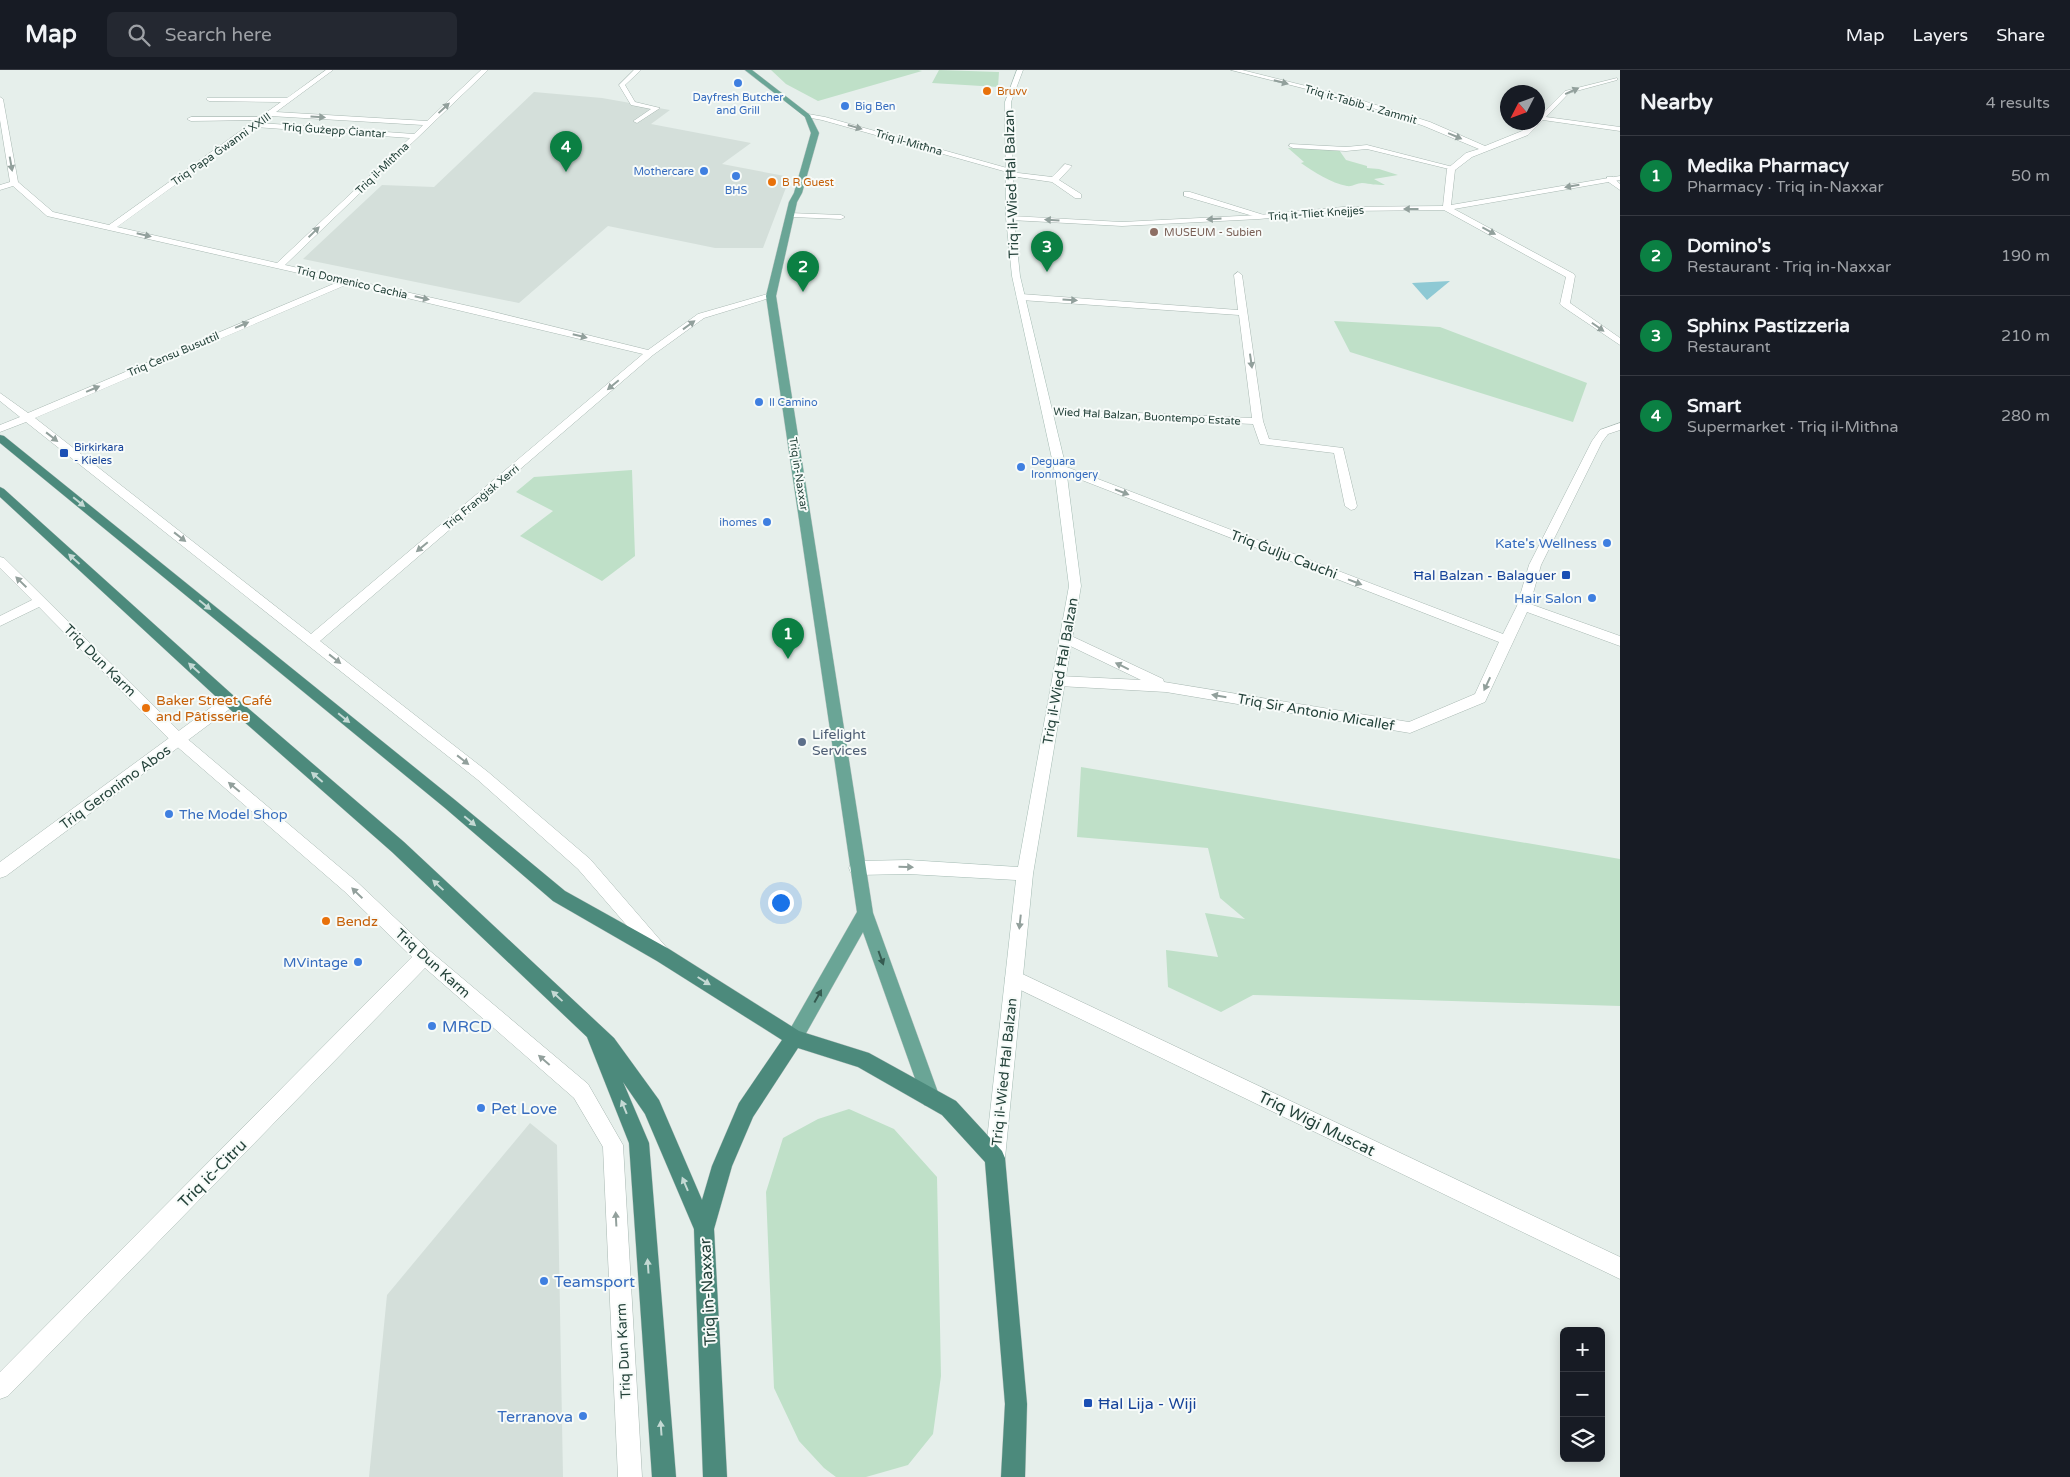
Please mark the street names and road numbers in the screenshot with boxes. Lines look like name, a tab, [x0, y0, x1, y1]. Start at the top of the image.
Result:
street label: Triq it-Tabib J. Zammit	[1303, 82, 1418, 127]
street label: Triq il-Wied Ħal Balzan	[1000, 109, 1023, 259]
street label: Triq Papa Ġwanni XXIII	[169, 110, 274, 189]
street label: Triq Ġużepp Ċiantar	[282, 120, 387, 141]
street label: Triq il-Mitħna	[874, 127, 944, 158]
street label: Triq il-Mitħna	[353, 140, 412, 197]
street label: Triq it-Tliet Knejjes	[1268, 204, 1365, 223]
street label: Triq Domenico Cachia	[295, 263, 409, 302]
street label: Triq Ċensu Busuttil	[125, 329, 221, 380]
street label: Wied Ħal Balzan, Buontempo Estate	[1053, 405, 1241, 428]
street label: Triq in-Naxxar	[786, 436, 811, 513]
street label: Triq Franġisk Xerri	[441, 462, 522, 533]
street label: Triq Ġulju Cauchi	[1228, 526, 1340, 583]
street label: Triq il-Wied Ħal Balzan	[1039, 596, 1082, 746]
street label: Triq Dun Karm	[60, 621, 139, 700]
street label: Triq Sir Antonio Micallef	[1236, 690, 1396, 735]
street label: Triq Geronimo Abos	[57, 741, 174, 833]
street label: Triq Dun Karm	[391, 925, 474, 1002]
street label: Triq il-Wied Ħal Balzan	[988, 997, 1021, 1147]
street label: Triq Wiġi Muscat	[1255, 1087, 1378, 1161]
street label: Triq iċ-Ċitru	[174, 1135, 251, 1212]
street label: Triq in-Naxxar	[695, 1237, 721, 1346]
street label: Triq Dun Karm	[613, 1303, 634, 1399]

